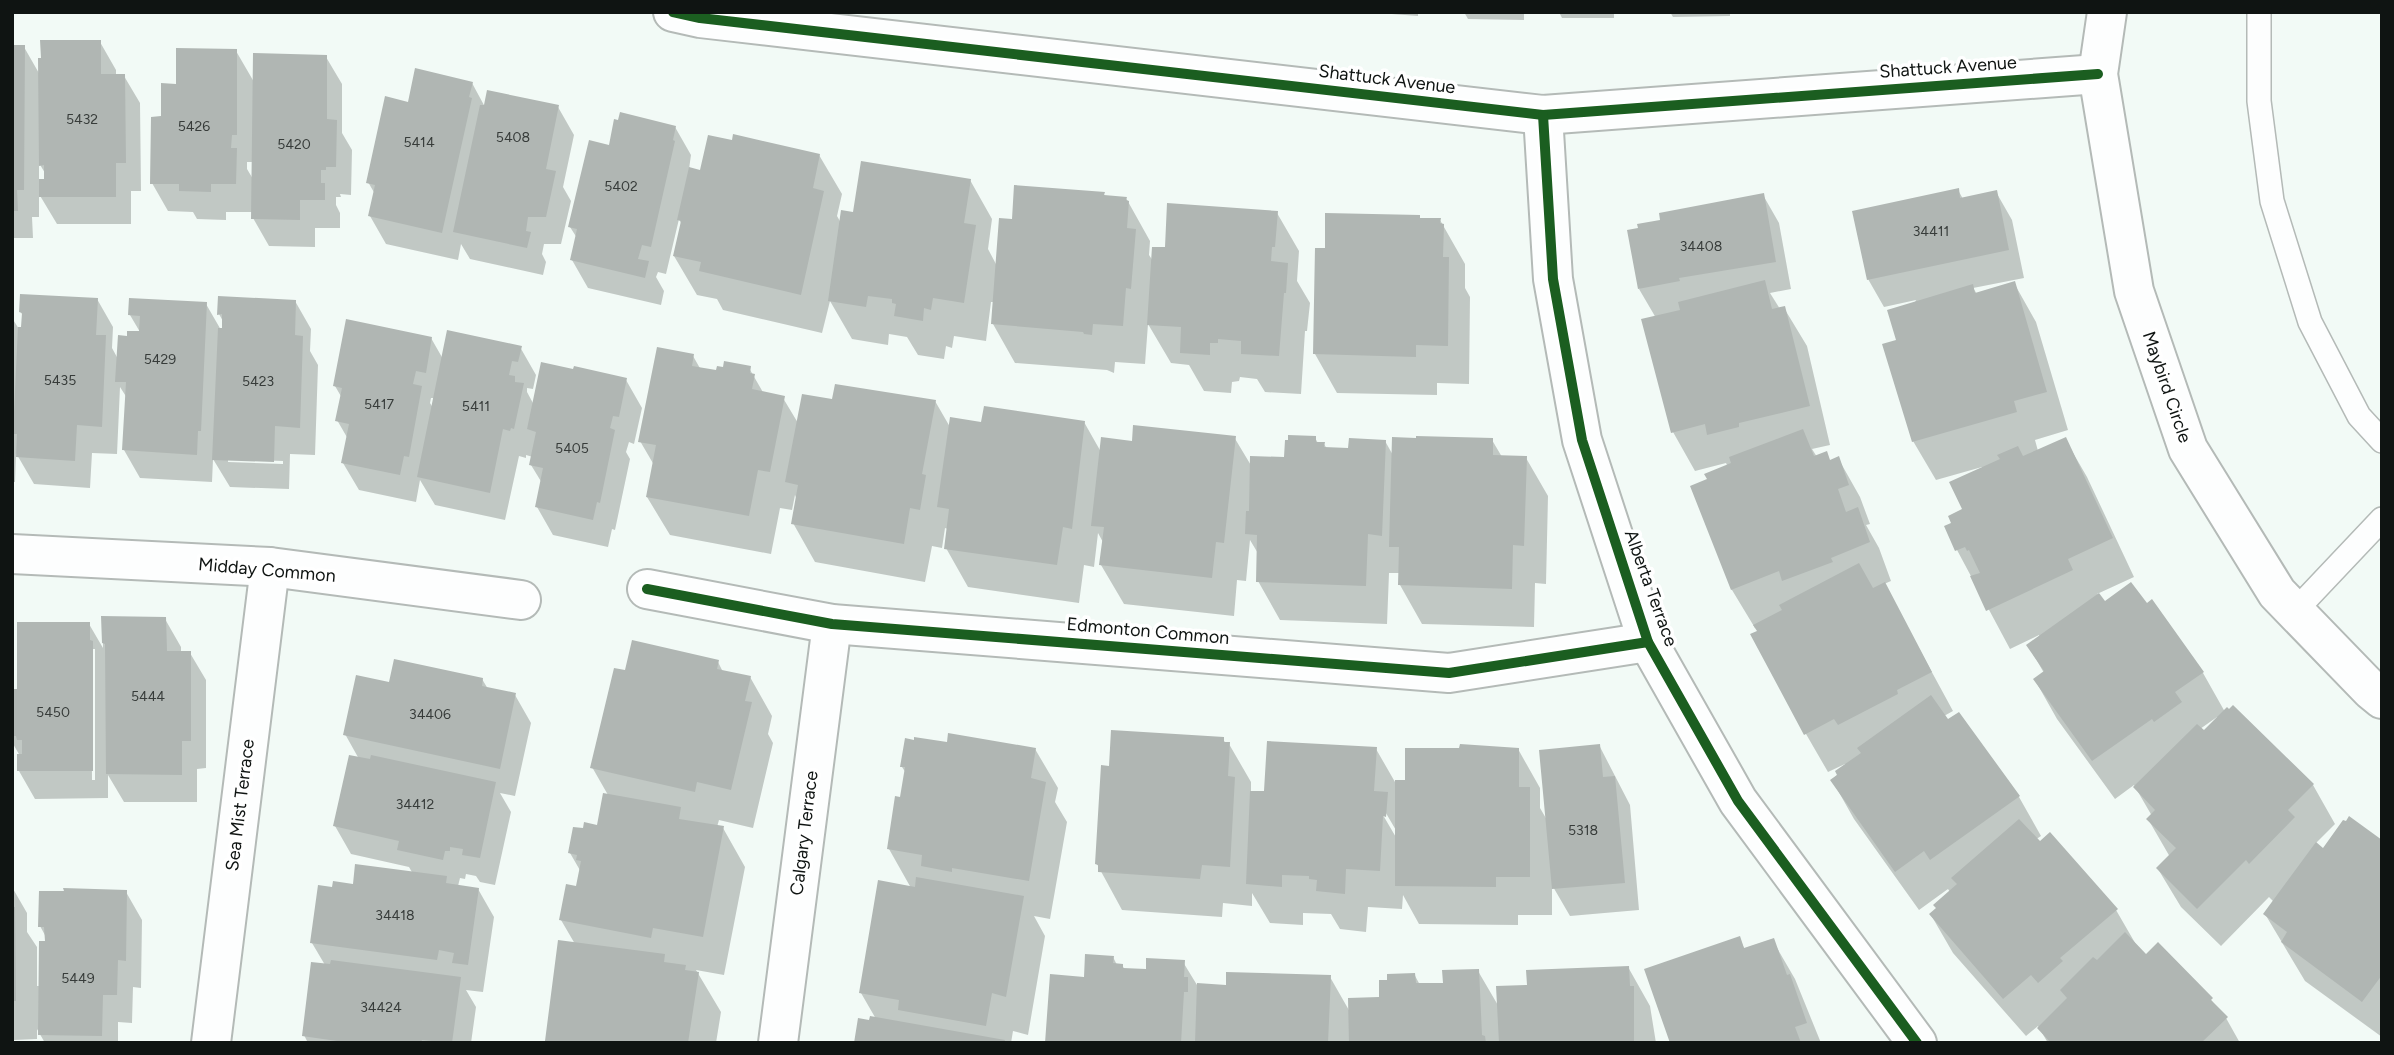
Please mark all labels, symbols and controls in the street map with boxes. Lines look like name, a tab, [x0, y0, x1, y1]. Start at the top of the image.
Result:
street label: Shattuck Avenue	[1879, 51, 2018, 83]
street label: Shattuck Avenue	[1317, 60, 1457, 98]
house number: 5432	[66, 111, 98, 128]
house number: 5426	[178, 118, 210, 135]
house number: 5408	[496, 129, 530, 146]
house number: 5414	[403, 134, 435, 151]
house number: 5420	[277, 136, 311, 153]
house number: 5402	[604, 178, 638, 195]
house number: 34411	[1913, 223, 1949, 240]
house number: 34408	[1680, 238, 1722, 255]
street label: Maybird Circle	[2138, 328, 2196, 446]
house number: 5429	[144, 351, 176, 368]
house number: 5435	[44, 372, 76, 389]
house number: 5423	[242, 373, 274, 390]
house number: 5417	[364, 396, 395, 413]
house number: 5411	[462, 398, 490, 415]
house number: 5405	[555, 440, 589, 457]
street label: Alberta Terrace	[1620, 527, 1682, 650]
street label: Midday Common	[197, 553, 337, 587]
street label: Edmonton Common	[1066, 613, 1230, 649]
house number: 5444	[131, 688, 165, 705]
house number: 5450	[36, 704, 70, 721]
house number: 34406	[409, 706, 451, 723]
street label: Sea Mist Terrace	[221, 737, 259, 872]
street label: Calgary Terrace	[785, 769, 823, 897]
house number: 34412	[396, 796, 434, 813]
house number: 5318	[1568, 822, 1598, 839]
house number: 34418	[375, 907, 415, 924]
house number: 5449	[61, 970, 95, 987]
house number: 34424	[360, 999, 402, 1016]

